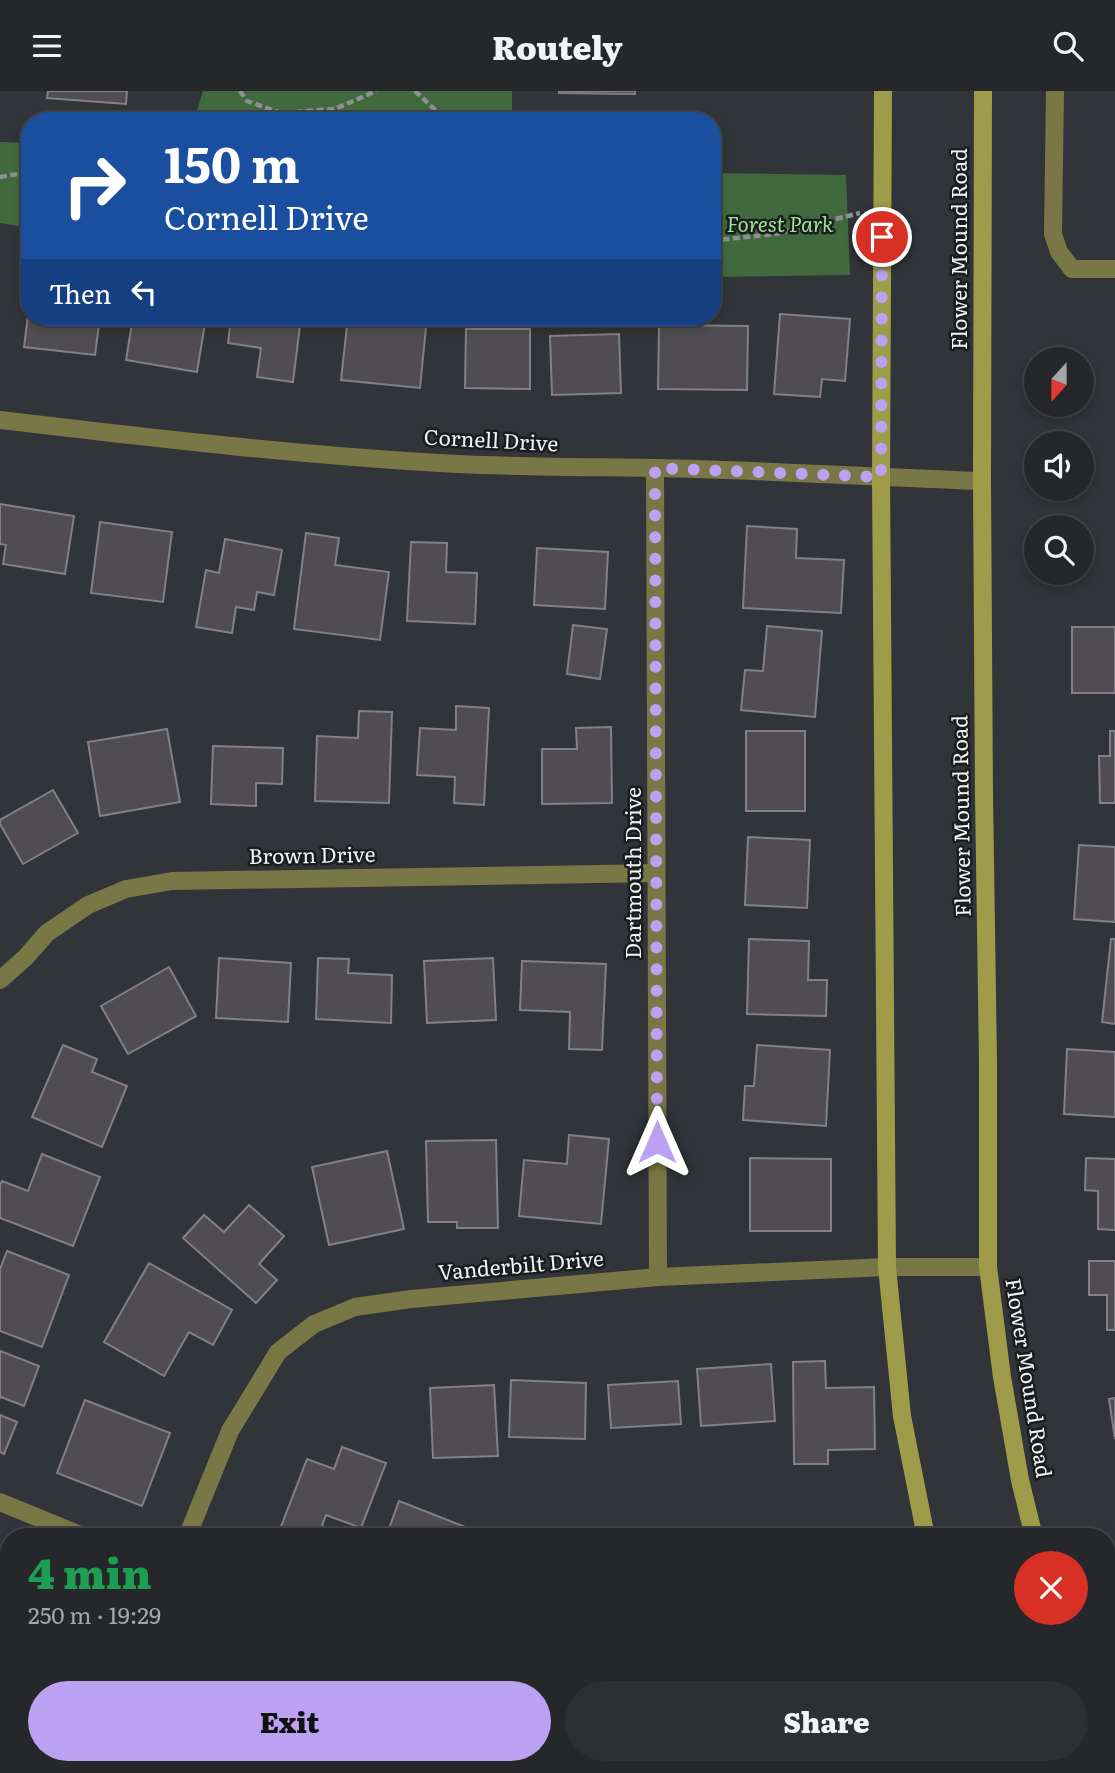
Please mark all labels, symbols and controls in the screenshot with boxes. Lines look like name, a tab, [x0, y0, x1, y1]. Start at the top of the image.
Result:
text: Routely	[492, 22, 623, 70]
icon: menu	[28, 27, 66, 65]
icon: search	[1049, 27, 1087, 65]
text: 150 m	[164, 125, 300, 198]
icon: right	[49, 140, 140, 231]
street label: Flower Mound Road	[942, 148, 973, 350]
text: Cornell Drive	[164, 192, 369, 240]
park label: Forest Park	[726, 207, 834, 238]
pin	[852, 207, 912, 267]
icon: arrive	[863, 218, 901, 256]
text: Then	[49, 273, 111, 312]
icon: left	[125, 273, 163, 311]
north arrow	[1024, 347, 1094, 417]
map controls	[1024, 347, 1094, 585]
street label: Cornell Drive	[423, 420, 559, 458]
button: sound	[1024, 431, 1094, 501]
button: search	[1024, 515, 1094, 585]
street label: Flower Mound Road	[942, 715, 977, 917]
street label: Dartmouth Drive	[616, 787, 647, 959]
street label: Brown Drive	[248, 837, 376, 870]
position arrow	[620, 1105, 694, 1179]
street label: Vanderbilt Drive	[437, 1241, 605, 1286]
street label: Flower Mound Road	[999, 1275, 1062, 1480]
text: 4 min	[28, 1540, 152, 1602]
button: close	[1014, 1551, 1088, 1625]
text: 250 m · 19:29	[28, 1597, 161, 1631]
button: Exit	[28, 1681, 551, 1761]
button: Share	[565, 1681, 1088, 1761]

